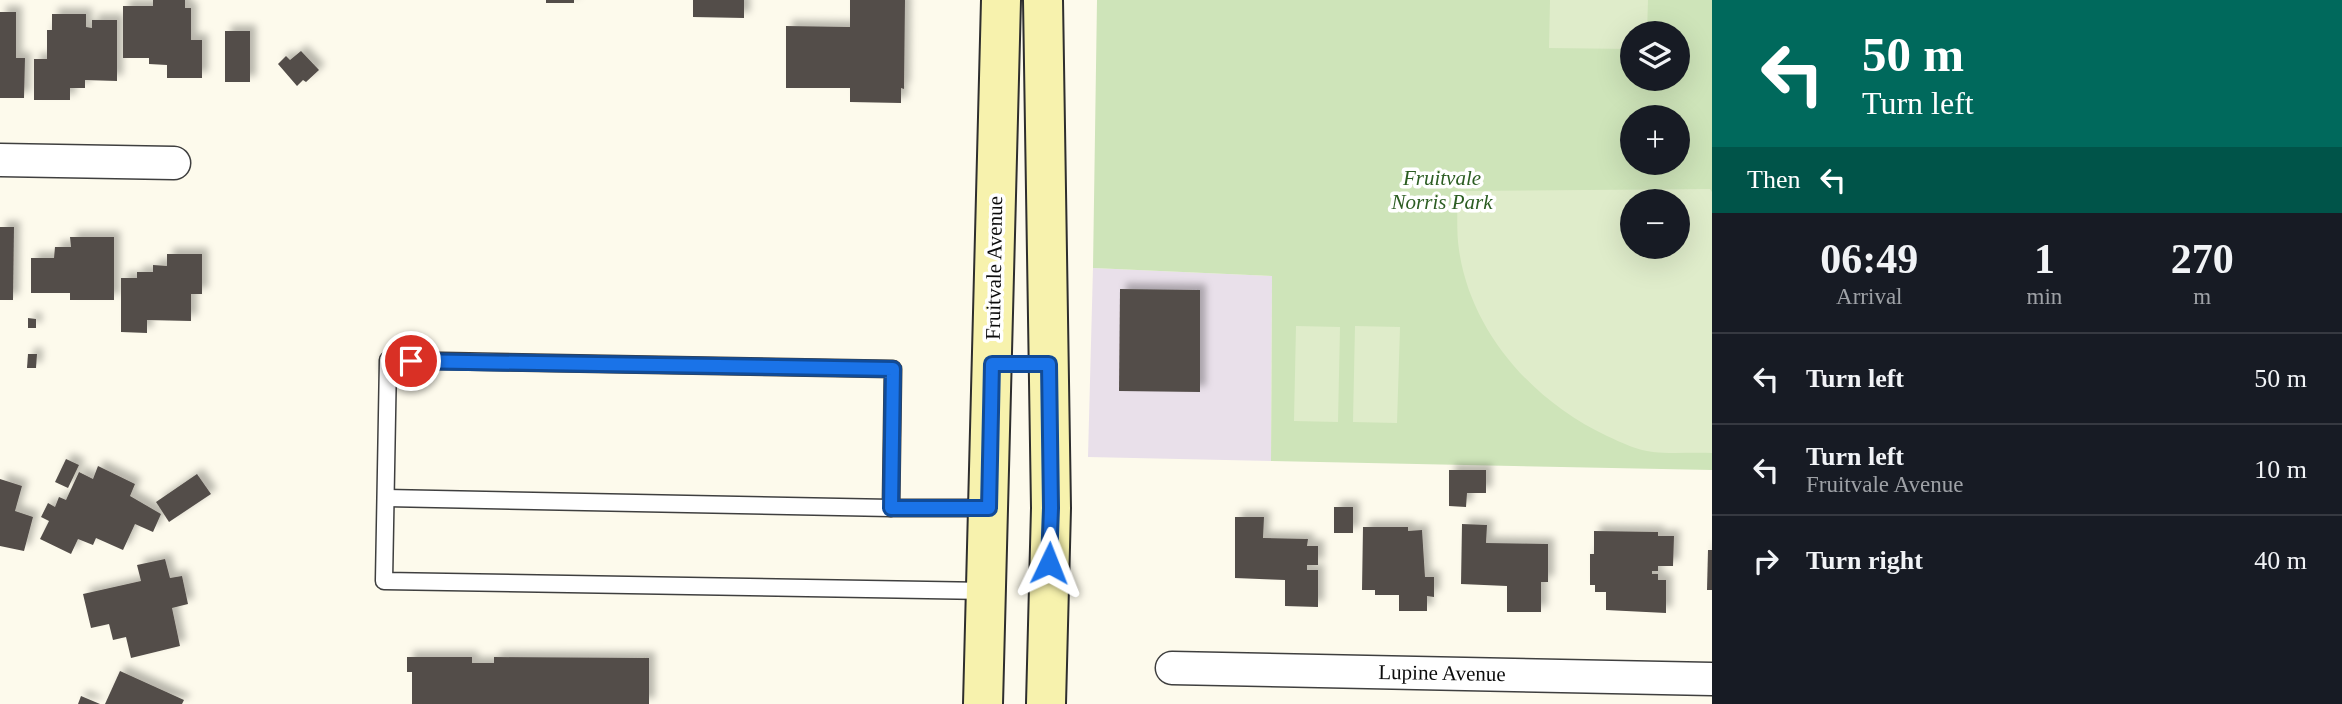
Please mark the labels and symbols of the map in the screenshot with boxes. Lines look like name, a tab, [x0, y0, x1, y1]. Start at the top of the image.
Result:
park label: Fruitvale Norris Park	[1391, 166, 1493, 214]
street label: Fruitvale Avenue	[981, 196, 1007, 340]
pin	[381, 331, 441, 391]
position arrow	[1012, 526, 1086, 600]
street label: Lupine Avenue	[1378, 660, 1506, 686]

